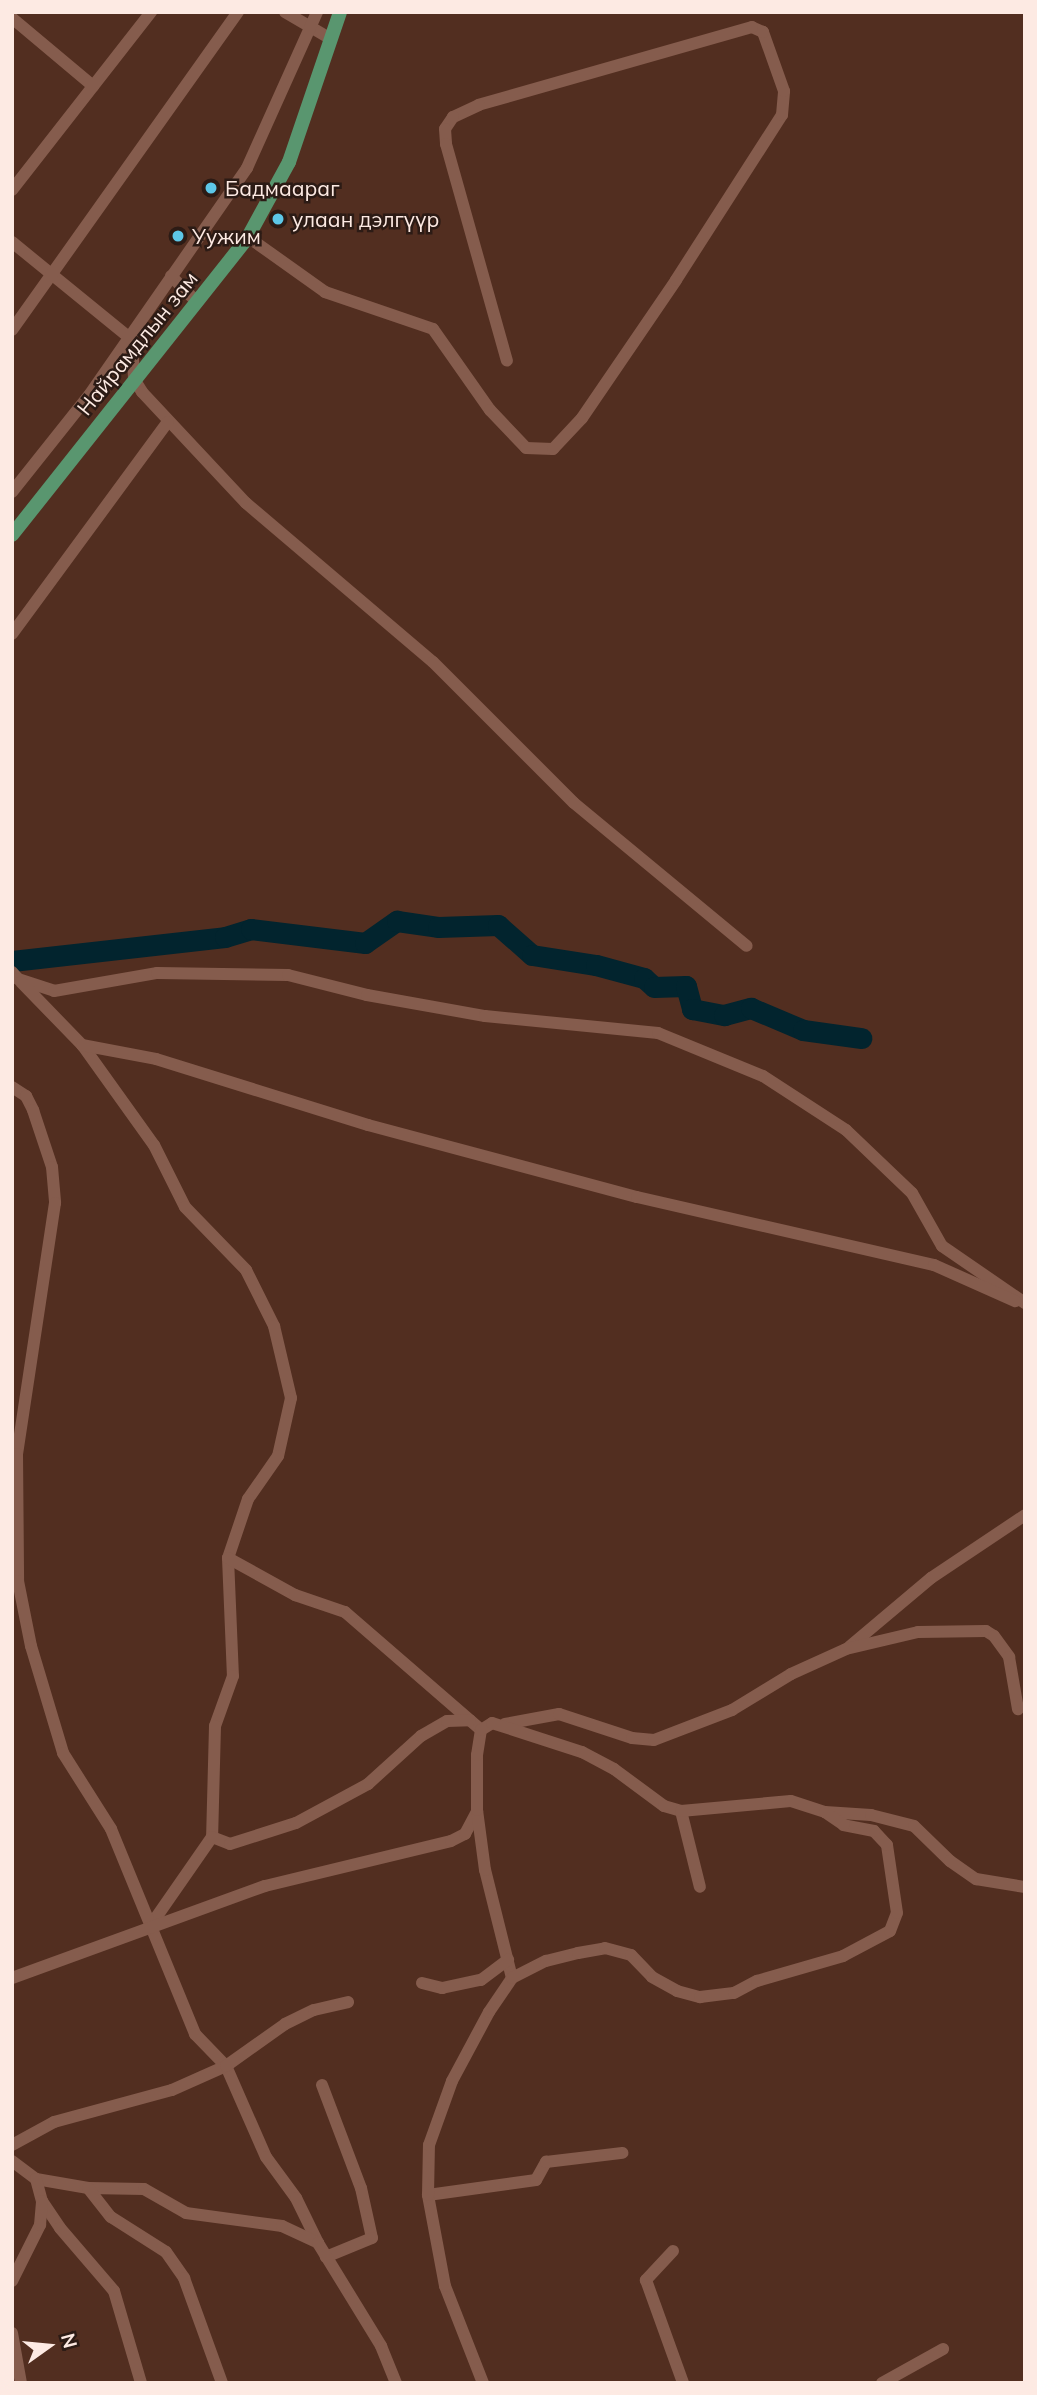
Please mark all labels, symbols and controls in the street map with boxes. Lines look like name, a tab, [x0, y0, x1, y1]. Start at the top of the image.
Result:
place label: Бадмаараг	[225, 175, 340, 201]
marker: Бадмаараг	[203, 180, 219, 196]
place label: улаан дэлгүүр	[292, 206, 439, 232]
marker: улаан дэлгүүр	[270, 211, 286, 227]
place label: Уужим	[192, 223, 261, 249]
marker: Уужим	[170, 228, 186, 244]
street label: Найрамдлын зам	[71, 266, 203, 420]
north arrow	[14, 2311, 84, 2381]
text: N	[56, 2331, 83, 2351]

